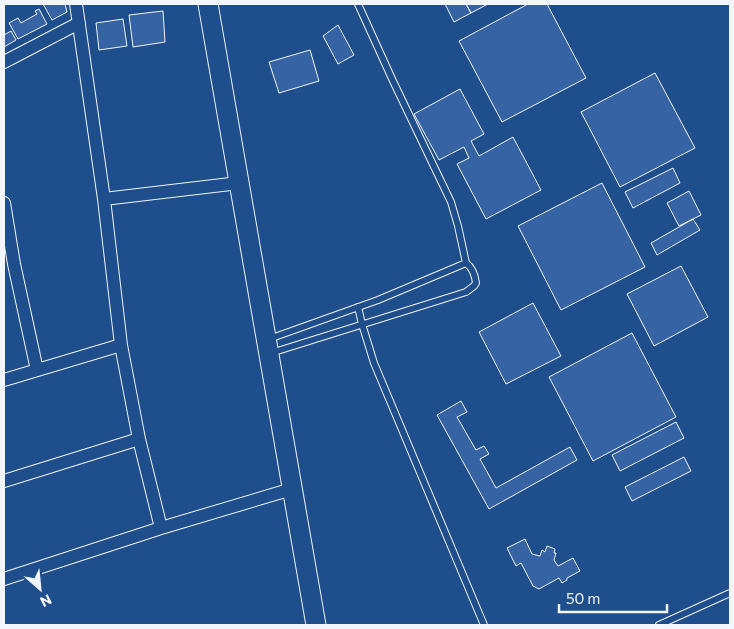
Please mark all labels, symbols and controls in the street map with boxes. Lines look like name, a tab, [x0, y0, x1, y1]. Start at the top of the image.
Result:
north arrow	[15, 564, 65, 614]
scale bar	[559, 582, 666, 614]
text: 50 m	[566, 589, 600, 607]
text: N	[38, 591, 55, 611]

